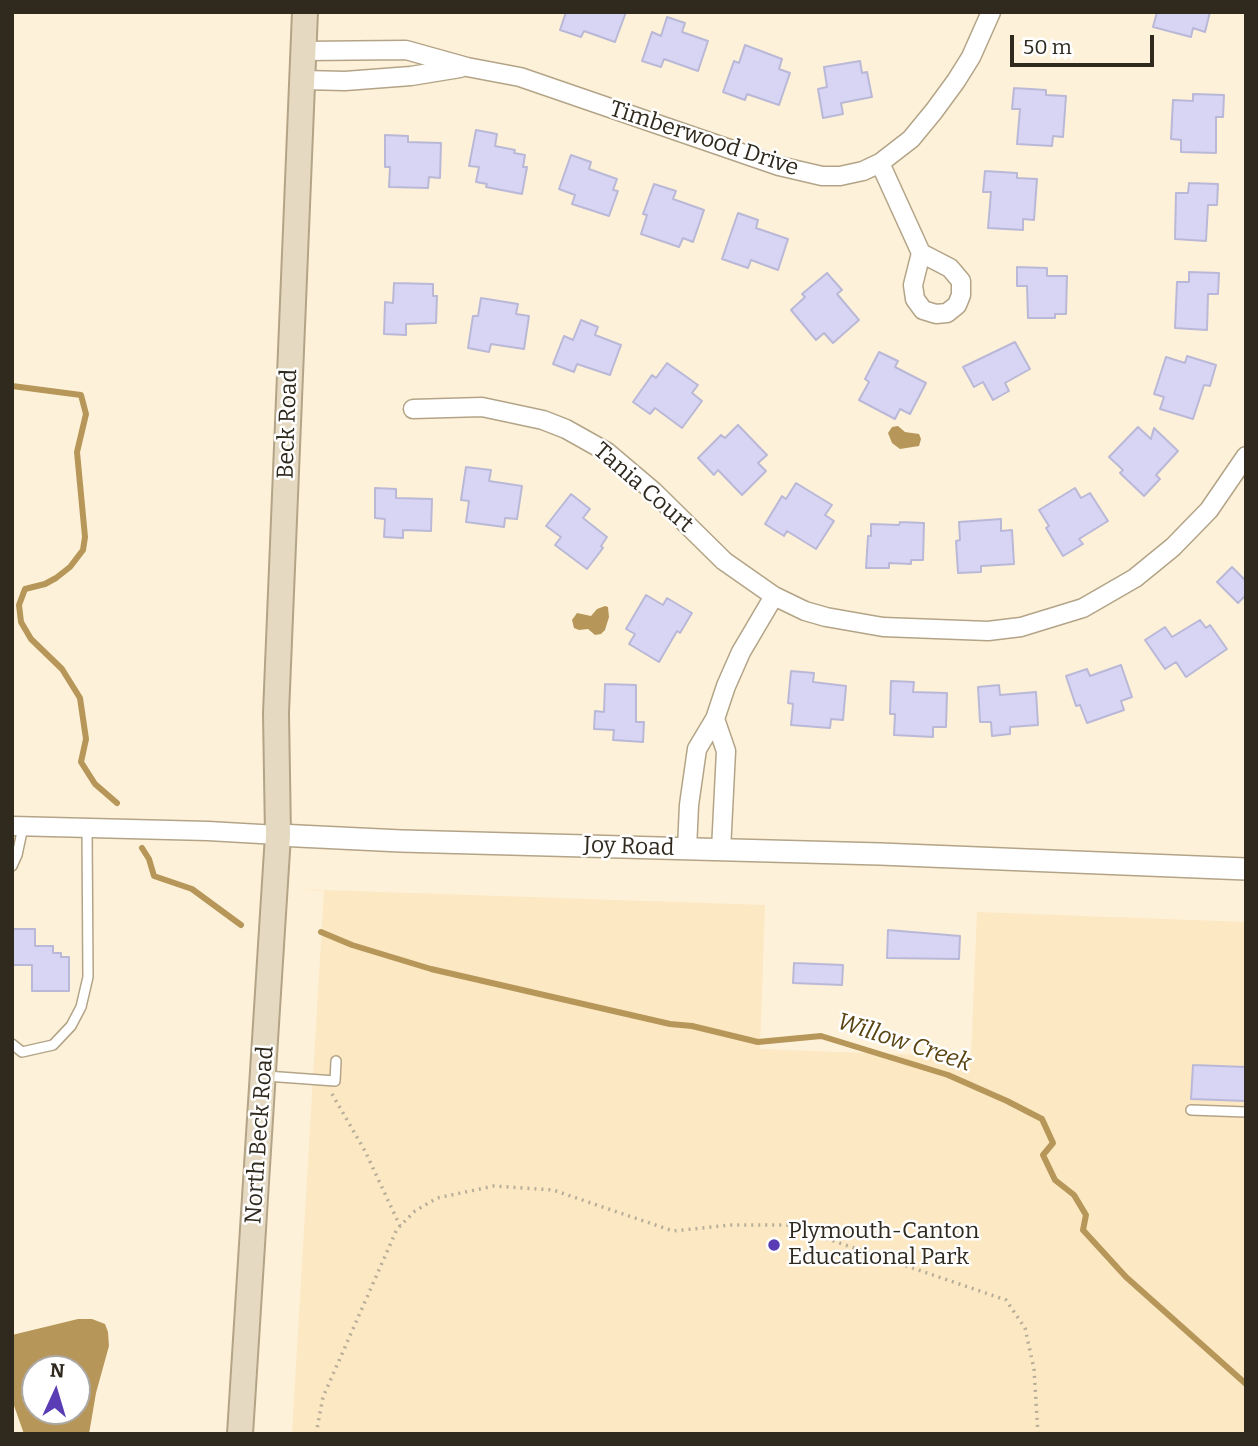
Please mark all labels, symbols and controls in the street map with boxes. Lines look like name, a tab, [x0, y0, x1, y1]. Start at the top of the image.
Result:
scale bar	[1013, 21, 1156, 65]
text: 50 m	[1023, 34, 1072, 60]
street label: Timberwood Drive	[606, 95, 802, 183]
street label: Beck Road	[272, 368, 304, 480]
street label: Tania Court	[587, 437, 699, 539]
street label: Joy Road	[583, 832, 675, 862]
water label: Willow Creek	[833, 1008, 975, 1078]
street label: North Beck Road	[240, 1045, 280, 1225]
place label: Plymouth-Canton Educational Park	[788, 1218, 979, 1272]
marker: Plymouth-Canton Educational Park	[766, 1237, 782, 1253]
north arrow	[21, 1355, 91, 1425]
text: N	[49, 1359, 65, 1383]

